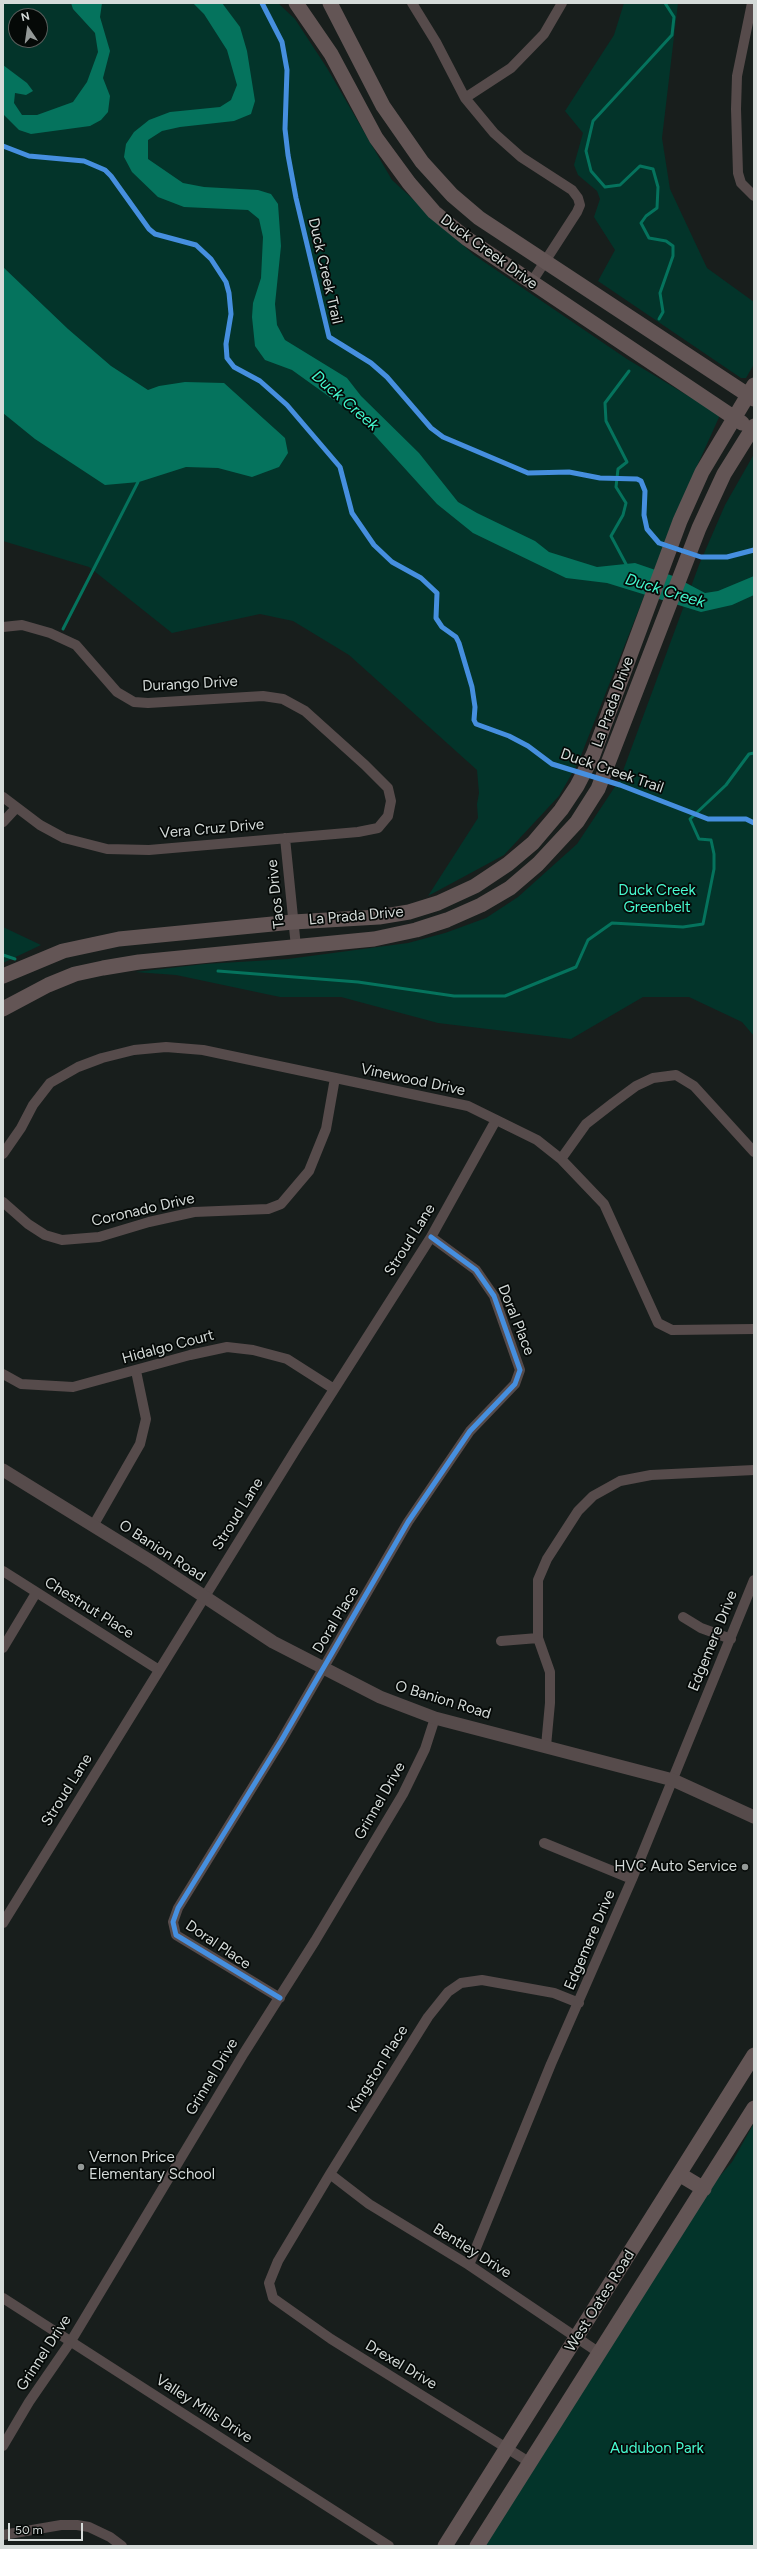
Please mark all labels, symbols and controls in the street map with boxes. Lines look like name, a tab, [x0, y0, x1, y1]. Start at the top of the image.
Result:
north arrow	[8, 8, 48, 48]
text: N	[20, 10, 31, 24]
street label: Duck Creek Drive	[437, 211, 541, 293]
street label: Duck Creek Trail	[304, 216, 346, 326]
water label: Duck Creek	[308, 367, 382, 435]
water label: Duck Creek	[623, 570, 707, 612]
street label: La Prada Drive	[588, 654, 638, 750]
street label: Durango Drive	[142, 673, 238, 695]
street label: Duck Creek Trail	[558, 745, 666, 797]
street label: Vera Cruz Drive	[159, 815, 265, 843]
street label: Taos Drive	[263, 859, 289, 929]
park label: Duck Creek Greenbelt	[618, 882, 696, 917]
street label: La Prada Drive	[308, 903, 404, 929]
street label: Vinewood Drive	[359, 1060, 467, 1100]
street label: Coronado Drive	[90, 1189, 196, 1231]
street label: Stroud Lane	[381, 1201, 439, 1279]
street label: Doral Place	[494, 1282, 538, 1358]
street label: Hidalgo Court	[120, 1326, 216, 1368]
street label: Stroud Lane	[209, 1475, 267, 1553]
street label: O Banion Road	[115, 1516, 209, 1586]
street label: Chestnut Place	[41, 1573, 137, 1643]
street label: Doral Place	[309, 1583, 363, 1657]
street label: Edgemere Drive	[685, 1588, 741, 1694]
street label: O Banion Road	[393, 1677, 493, 1723]
street label: Stroud Lane	[38, 1751, 96, 1829]
street label: Grinnel Drive	[351, 1759, 409, 1843]
place label: HVC Auto Service	[614, 1858, 737, 1876]
marker: HVC Auto Service	[740, 1862, 750, 1872]
street label: Edgemere Drive	[561, 1887, 619, 1993]
street label: Doral Place	[182, 1917, 254, 1973]
street label: Kingston Place	[344, 2022, 412, 2116]
street label: Grinnel Drive	[182, 2035, 242, 2119]
place label: Vernon Price Elementary School	[89, 2149, 215, 2184]
marker: Vernon Price Elementary School	[76, 2162, 86, 2172]
street label: Bentley Drive	[430, 2220, 514, 2282]
street label: West Oates Road	[561, 2247, 639, 2355]
street label: Grinnel Drive	[13, 2312, 75, 2394]
street label: Drexel Drive	[362, 2337, 440, 2393]
street label: Valley Mills Drive	[152, 2371, 256, 2447]
park label: Audubon Park	[610, 2440, 704, 2458]
scale bar	[10, 2515, 85, 2541]
text: 50 m	[15, 2523, 43, 2537]

